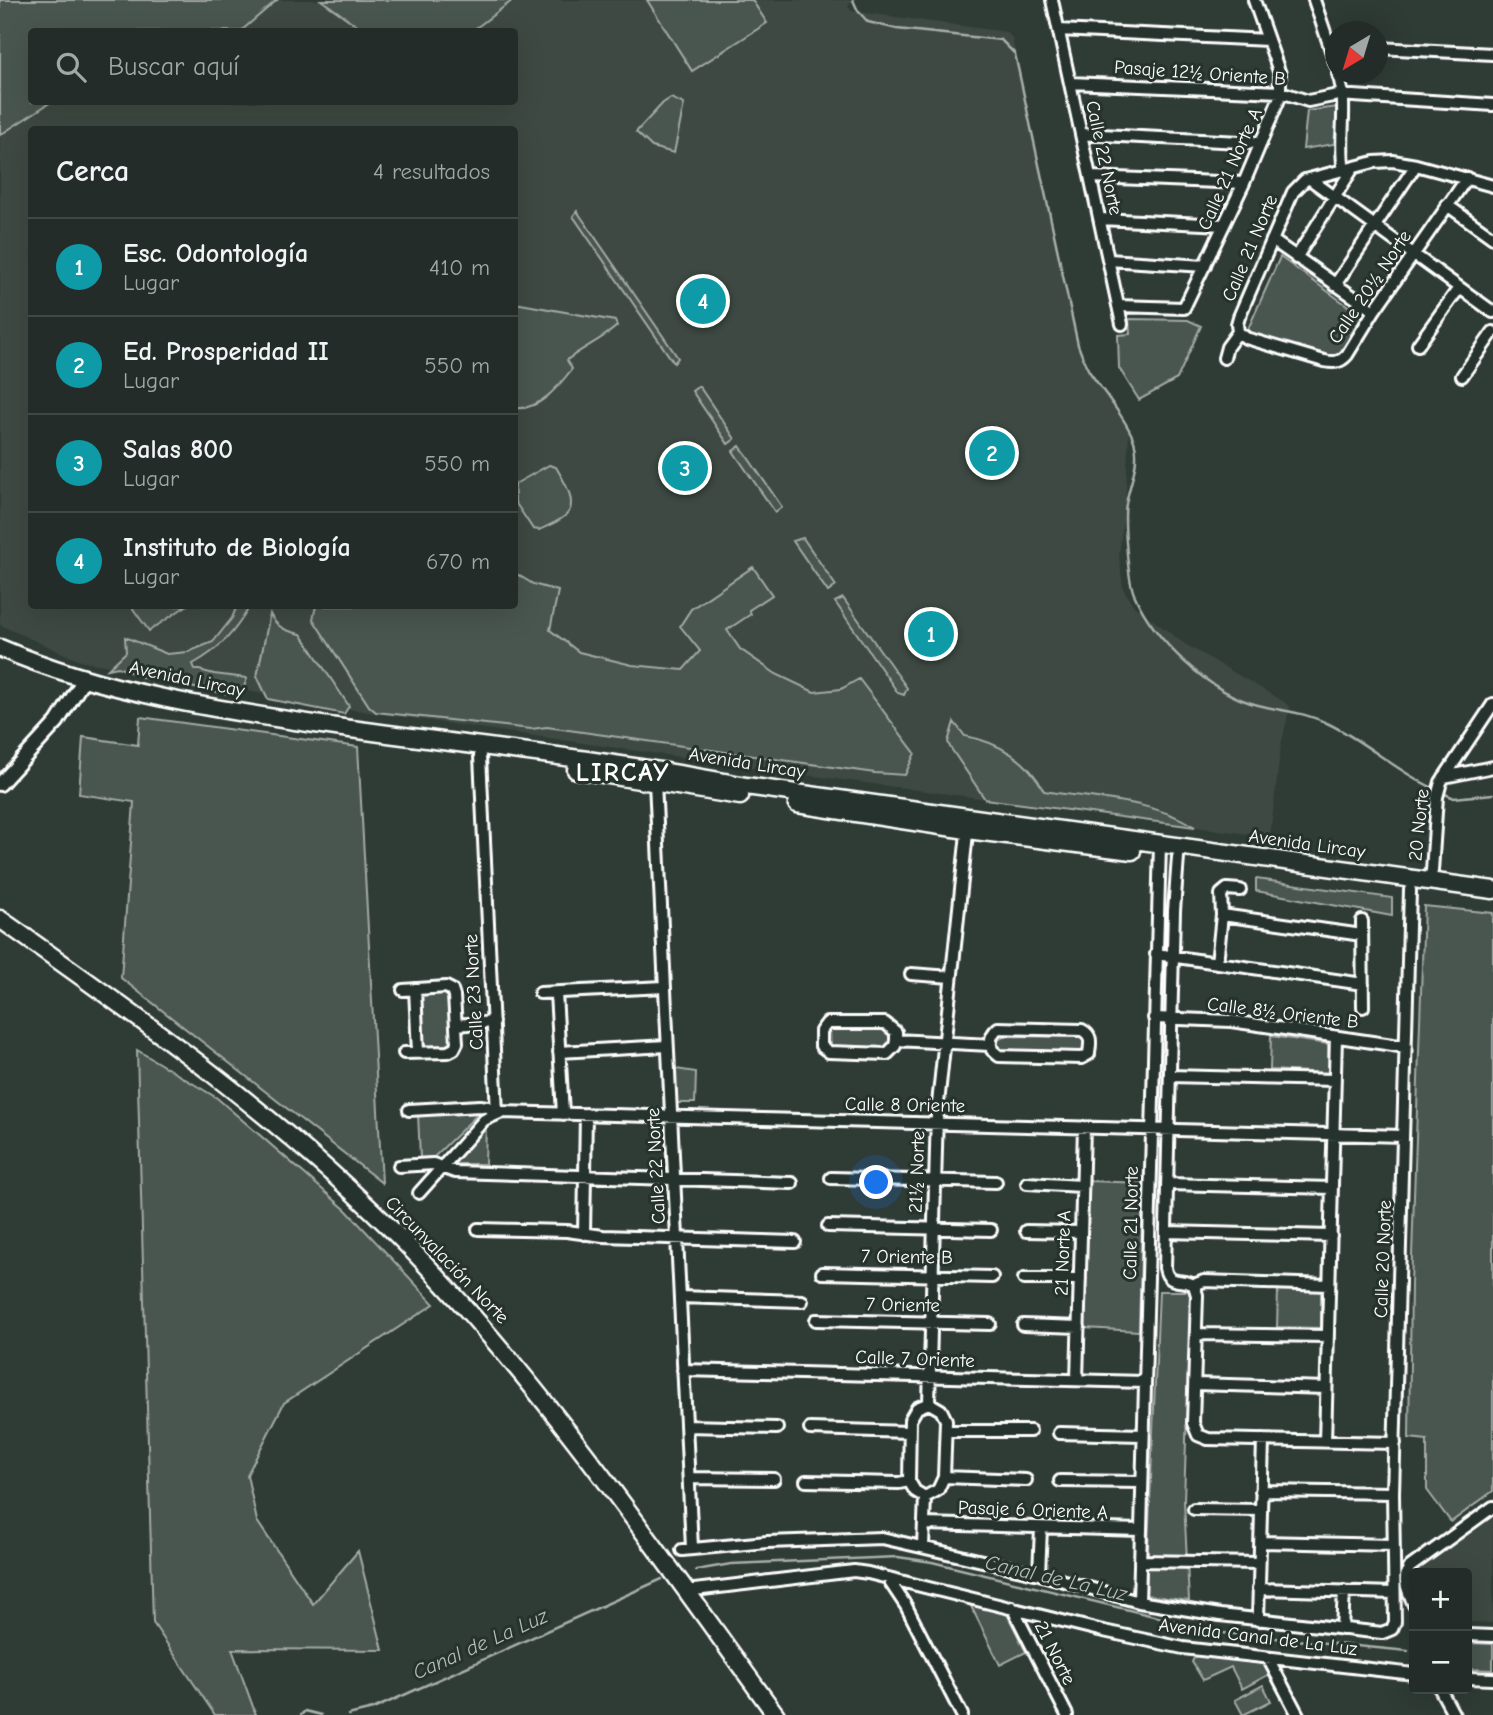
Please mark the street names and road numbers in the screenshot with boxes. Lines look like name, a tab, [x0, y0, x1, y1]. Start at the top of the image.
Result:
street label: Pasaje 12½ Oriente B	[1113, 56, 1287, 90]
street label: Calle 22 Norte	[1081, 99, 1127, 217]
street label: Calle 21 Norte A	[1193, 105, 1267, 233]
street label: Calle 21 Norte	[1218, 191, 1282, 305]
street label: Calle 20½ Norte	[1324, 226, 1416, 348]
street label: Avenida Lircay	[127, 656, 247, 702]
street label: Avenida Lircay	[687, 743, 807, 783]
street label: 20 Norte	[1404, 788, 1434, 862]
street label: Avenida Lircay	[1247, 825, 1367, 863]
street label: Calle 23 Norte	[460, 933, 488, 1051]
street label: Calle 8½ Oriente B	[1206, 993, 1360, 1033]
street label: Calle 8 Oriente	[845, 1093, 965, 1117]
street label: Calle 22 Norte	[642, 1107, 670, 1225]
street label: 21½ Norte	[905, 1130, 929, 1214]
street label: Calle 21 Norte	[1119, 1166, 1143, 1280]
street label: Circunvalación Norte	[381, 1192, 513, 1328]
street label: Calle 20 Norte	[1370, 1200, 1396, 1318]
street label: 21 Norte A	[1051, 1210, 1075, 1296]
street label: 7 Oriente B	[861, 1245, 953, 1269]
street label: 7 Oriente	[866, 1293, 940, 1317]
street label: Calle 7 Oriente	[855, 1346, 975, 1372]
street label: Pasaje 6 Oriente A	[958, 1496, 1108, 1524]
street label: Avenida Canal de La Luz	[1157, 1614, 1359, 1660]
street label: 21 Norte	[1030, 1618, 1080, 1688]

